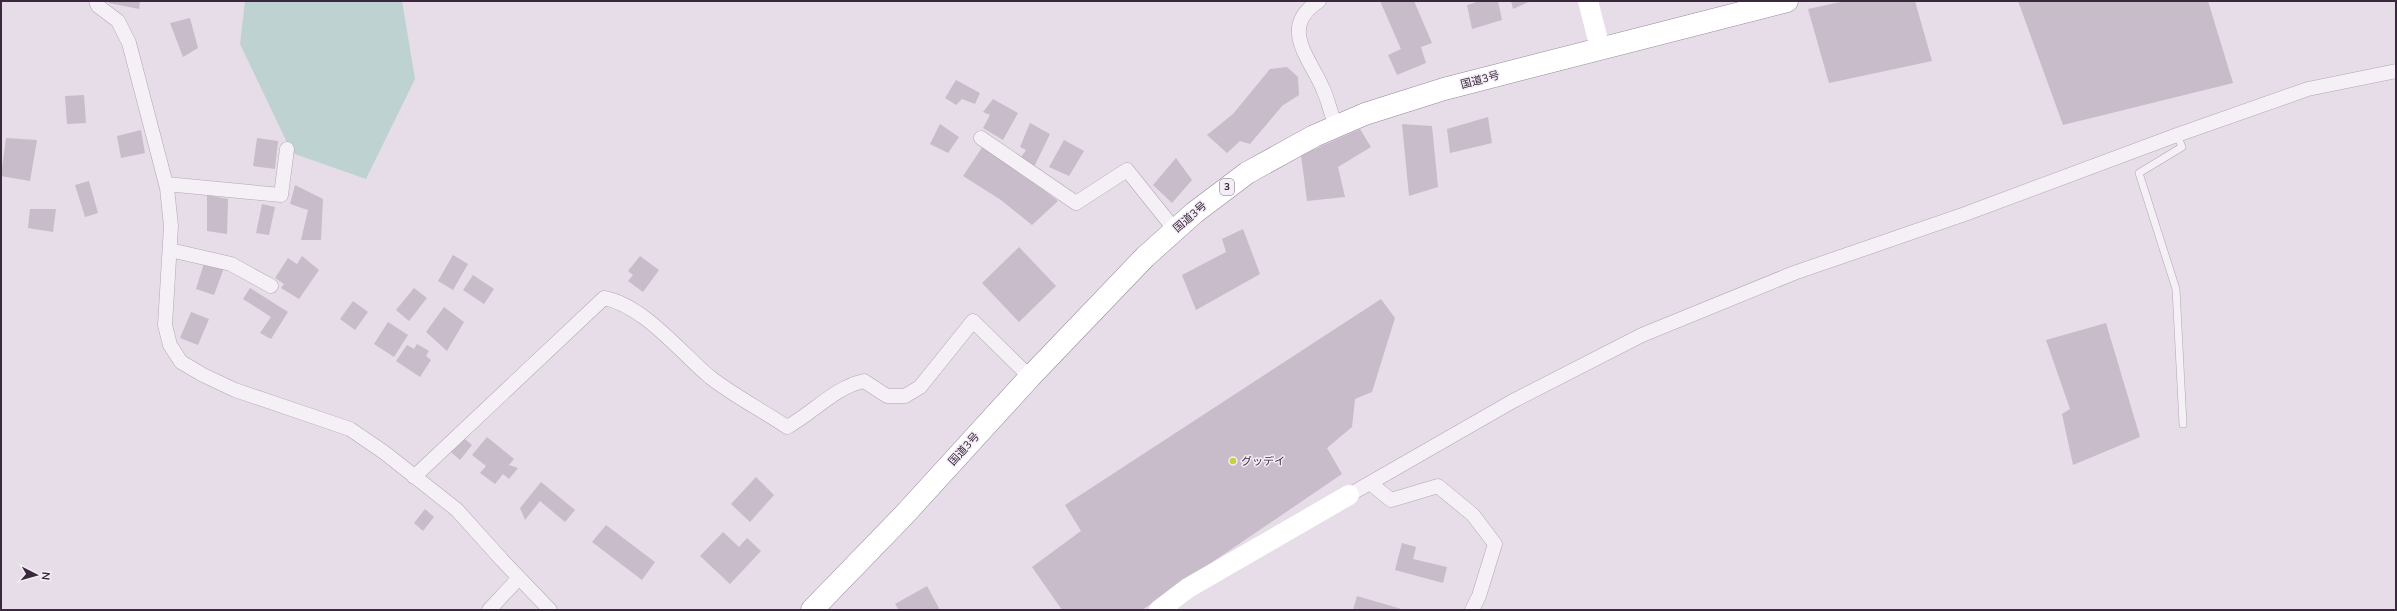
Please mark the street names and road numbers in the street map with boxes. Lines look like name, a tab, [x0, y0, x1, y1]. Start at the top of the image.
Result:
street label: 国道3号	[1459, 68, 1501, 92]
road number: 3	[1220, 179, 1234, 195]
street label: 国道3号	[1170, 198, 1210, 236]
street label: 国道3号	[945, 429, 983, 469]

